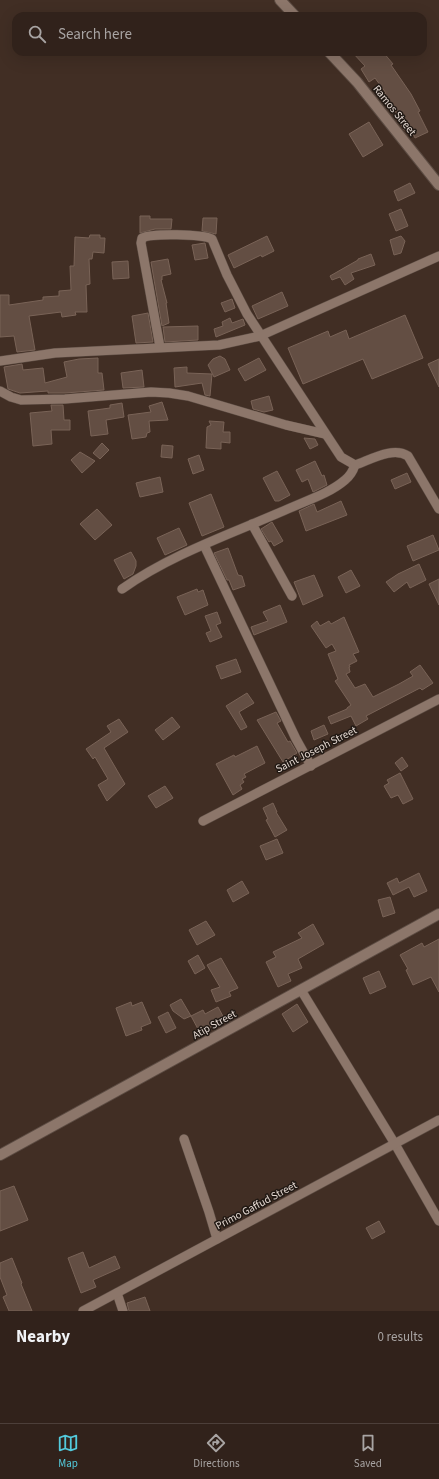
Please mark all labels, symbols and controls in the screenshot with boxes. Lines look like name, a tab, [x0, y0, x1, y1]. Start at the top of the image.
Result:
search box	[12, 12, 427, 56]
icon: search	[26, 23, 48, 45]
text: Search here	[58, 24, 132, 45]
street label: Ramos Street	[370, 82, 420, 139]
street label: Saint Joseph Street	[273, 722, 360, 776]
street label: Atip Street	[190, 1006, 239, 1043]
street label: Primo Gaffud Street	[213, 1177, 300, 1233]
text: Nearby	[16, 1325, 70, 1349]
text: 0 results	[378, 1328, 423, 1346]
tab: Map	[57, 1432, 79, 1471]
tab: Directions	[193, 1432, 240, 1471]
tab: Saved	[354, 1432, 382, 1471]

